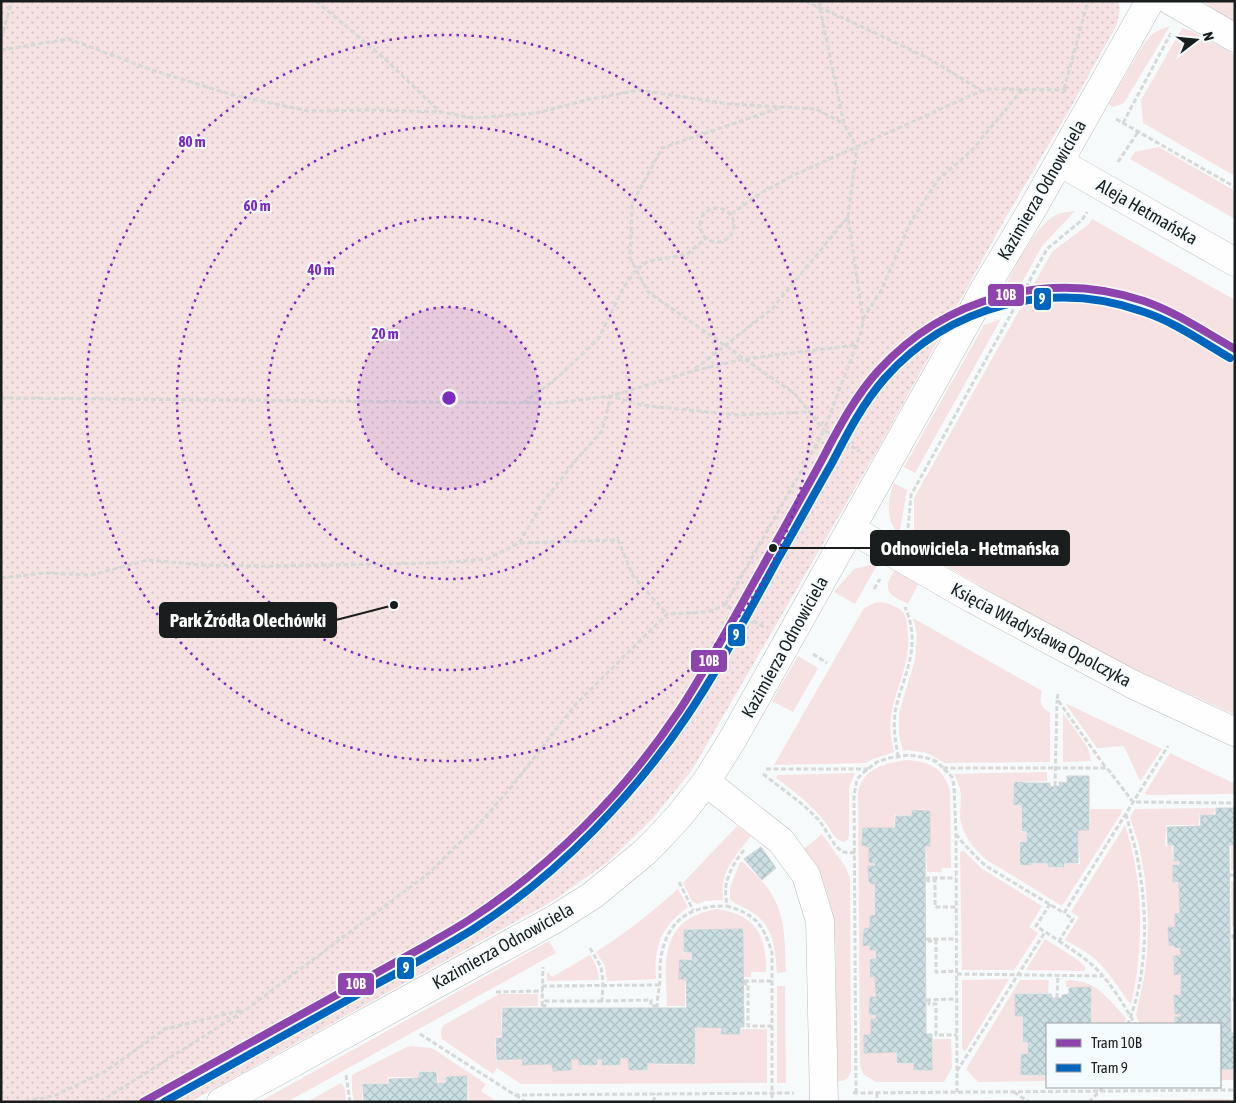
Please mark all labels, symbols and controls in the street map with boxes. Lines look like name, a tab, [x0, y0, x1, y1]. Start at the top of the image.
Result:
north arrow	[1171, 15, 1221, 65]
text: N	[1200, 30, 1217, 43]
street label: Kazimierza Odnowiciela	[993, 116, 1090, 264]
text: 80 m	[179, 133, 206, 150]
street label: Aleja Hetmańska	[1093, 174, 1201, 249]
text: 60 m	[244, 197, 271, 214]
text: 40 m	[307, 261, 335, 278]
line badge: 10B	[987, 283, 1025, 307]
text: 10B	[996, 287, 1016, 303]
line badge: 9	[1033, 287, 1052, 311]
text: 9	[1039, 291, 1046, 307]
text: 20 m	[372, 325, 399, 342]
centre of rings	[440, 389, 458, 407]
callout: Odnowiciela - Hetmańska	[871, 531, 1069, 565]
text: Odnowiciela - Hetmańska	[881, 537, 1059, 559]
street label: Kazimierza Odnowiciela	[737, 572, 832, 721]
street label: Księcia Władysława Opolczyka	[948, 578, 1135, 691]
callout: Park Źródła Olechówki	[160, 603, 336, 637]
text: Park Źródła Olechówki	[170, 609, 326, 631]
line badge: 9	[727, 623, 746, 647]
text: 9	[733, 627, 740, 643]
line badge: 10B	[690, 649, 728, 673]
text: 10B	[699, 653, 719, 669]
street label: Kazimierza Odnowiciela	[428, 898, 577, 993]
line badge: 9	[396, 956, 415, 980]
text: 9	[403, 960, 410, 976]
line badge: 10B	[337, 972, 375, 996]
text: 10B	[346, 976, 366, 992]
legend	[1046, 1023, 1221, 1088]
text: Tram 10B	[1091, 1034, 1142, 1051]
text: Tram 9	[1091, 1059, 1128, 1076]

